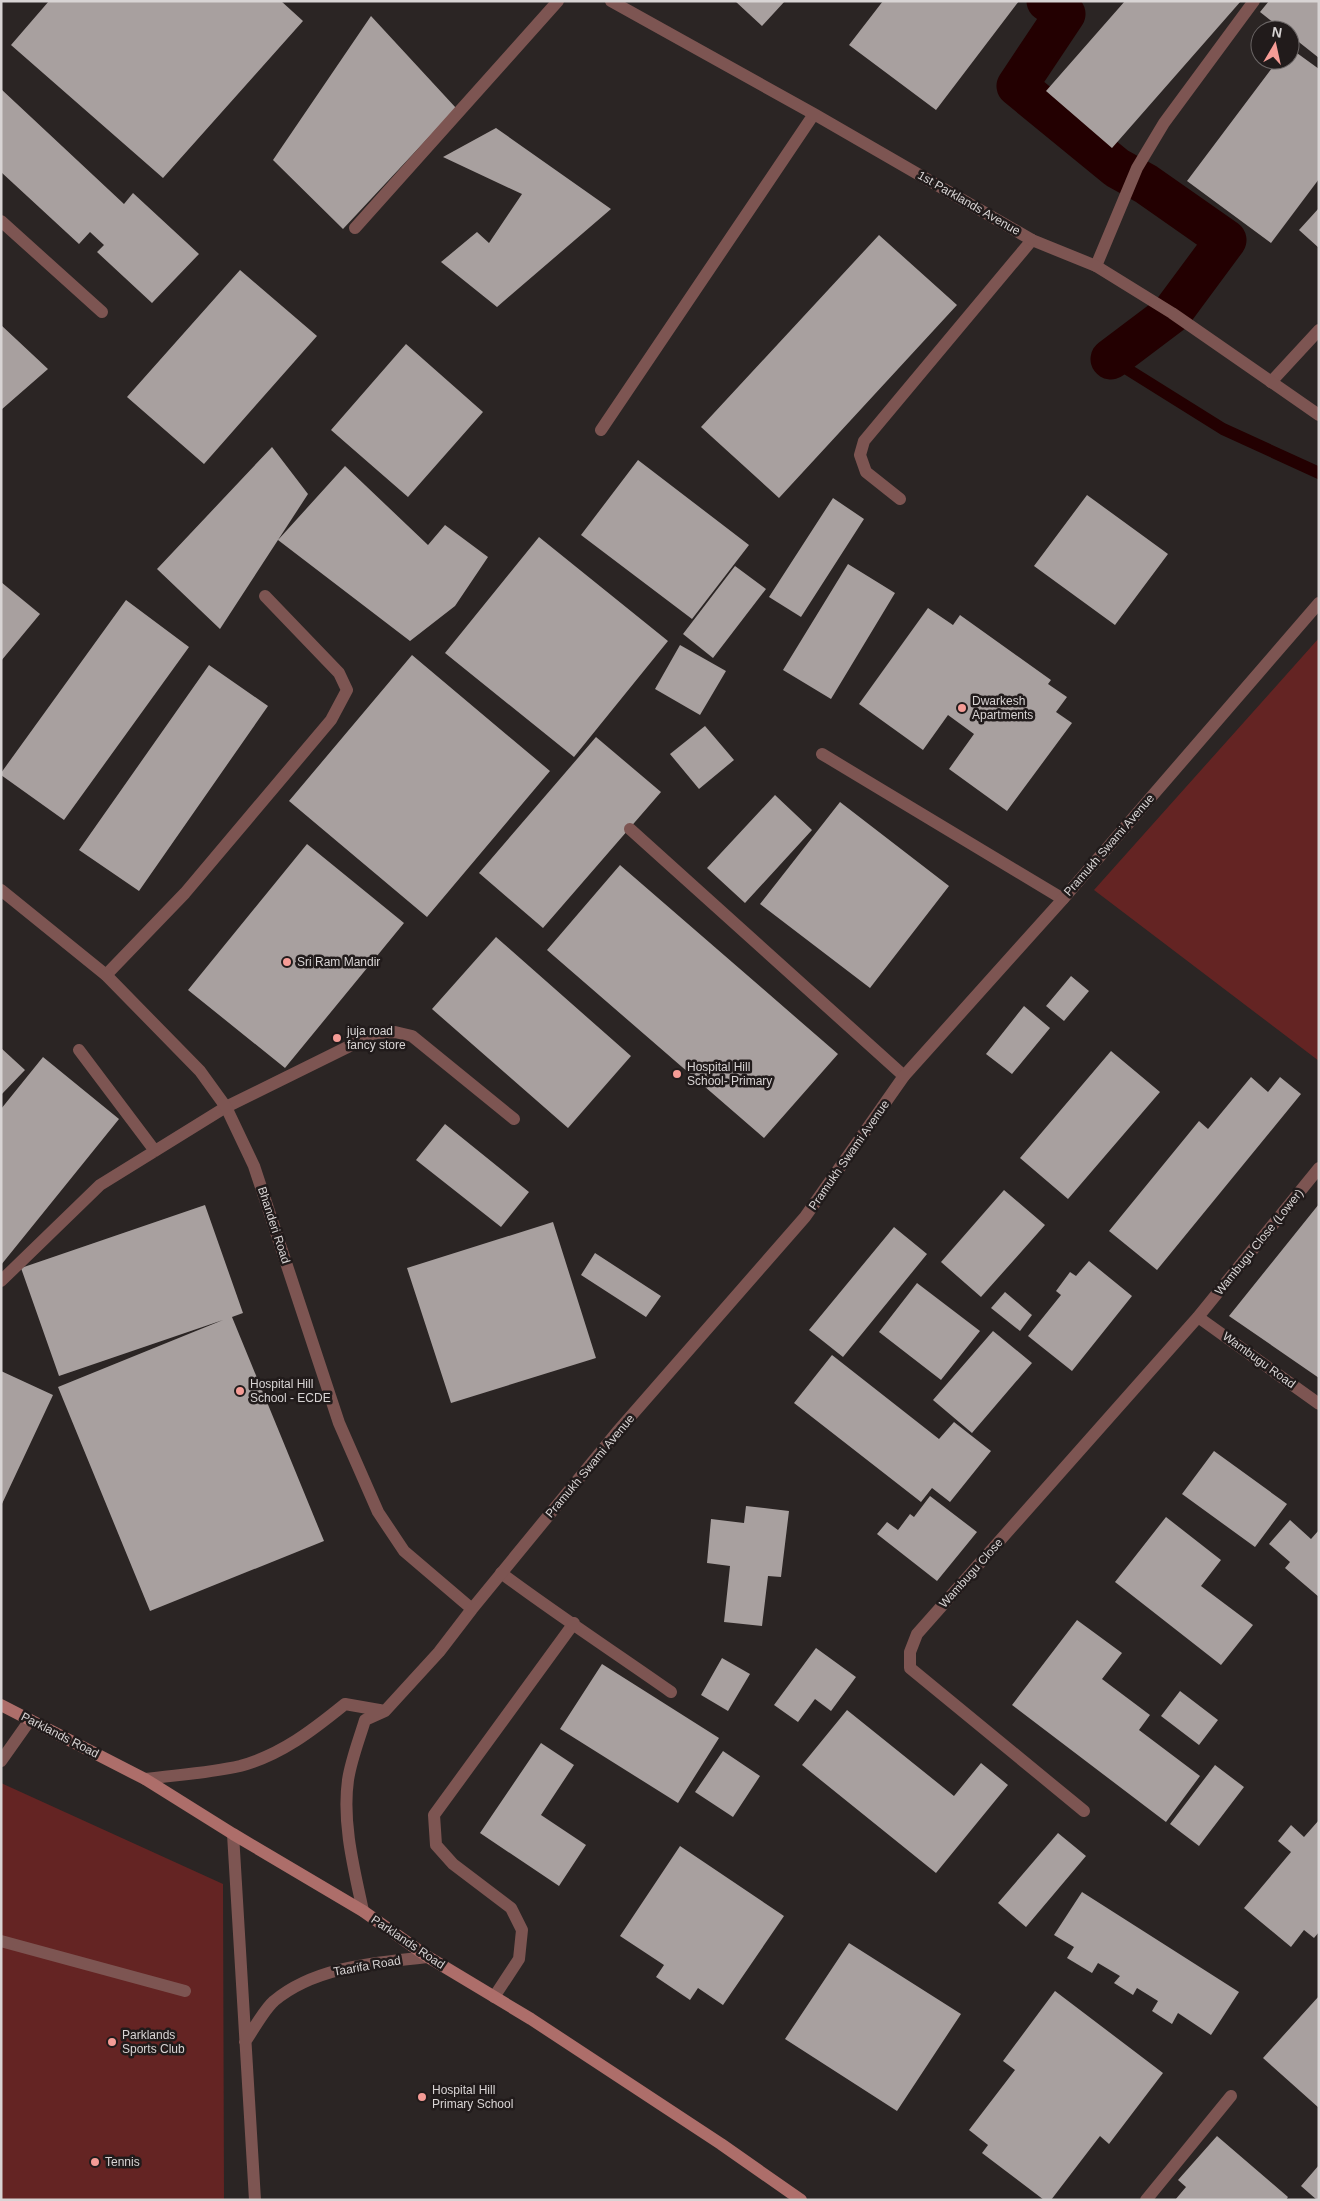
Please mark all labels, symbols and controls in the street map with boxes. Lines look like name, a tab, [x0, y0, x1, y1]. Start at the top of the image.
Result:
north arrow	[1250, 20, 1300, 70]
text: N	[1271, 23, 1283, 41]
street label: 1st Parklands Avenue	[915, 168, 1023, 238]
place label: Dwarkesh Apartments	[972, 694, 1033, 722]
marker: Dwarkesh Apartments	[956, 702, 968, 714]
street label: Pramukh Swami Avenue	[1061, 791, 1157, 899]
place label: Sri Ram Mandir	[297, 955, 380, 969]
marker: Sri Ram Mandir	[281, 956, 293, 968]
place label: juja road fancy store	[346, 1024, 406, 1052]
marker: juja road fancy store	[331, 1032, 343, 1044]
place label: Hospital Hill School- Primary	[687, 1060, 772, 1088]
marker: Hospital Hill School- Primary	[671, 1068, 683, 1080]
street label: Pramukh Swami Avenue	[806, 1097, 892, 1212]
street label: Bhanderi Road	[255, 1185, 293, 1265]
street label: Wambugu Close (Lower)	[1212, 1186, 1306, 1298]
street label: Wambugu Road	[1220, 1329, 1298, 1391]
place label: Hospital Hill School - ECDE	[250, 1377, 331, 1405]
marker: Hospital Hill School - ECDE	[234, 1385, 246, 1397]
street label: Pramukh Swami Avenue	[543, 1411, 638, 1520]
street label: Wambugu Close	[936, 1535, 1006, 1610]
street label: Parklands Road	[19, 1709, 101, 1761]
street label: Parklands Road	[369, 1912, 447, 1972]
street label: Taarifa Road	[332, 1953, 402, 1979]
place label: Parklands Sports Club	[122, 2028, 185, 2056]
marker: Parklands Sports Club	[106, 2036, 118, 2048]
place label: Hospital Hill Primary School	[432, 2083, 513, 2111]
marker: Hospital Hill Primary School	[416, 2091, 428, 2103]
place label: Tennis	[105, 2155, 140, 2169]
marker: Tennis	[89, 2156, 101, 2168]

